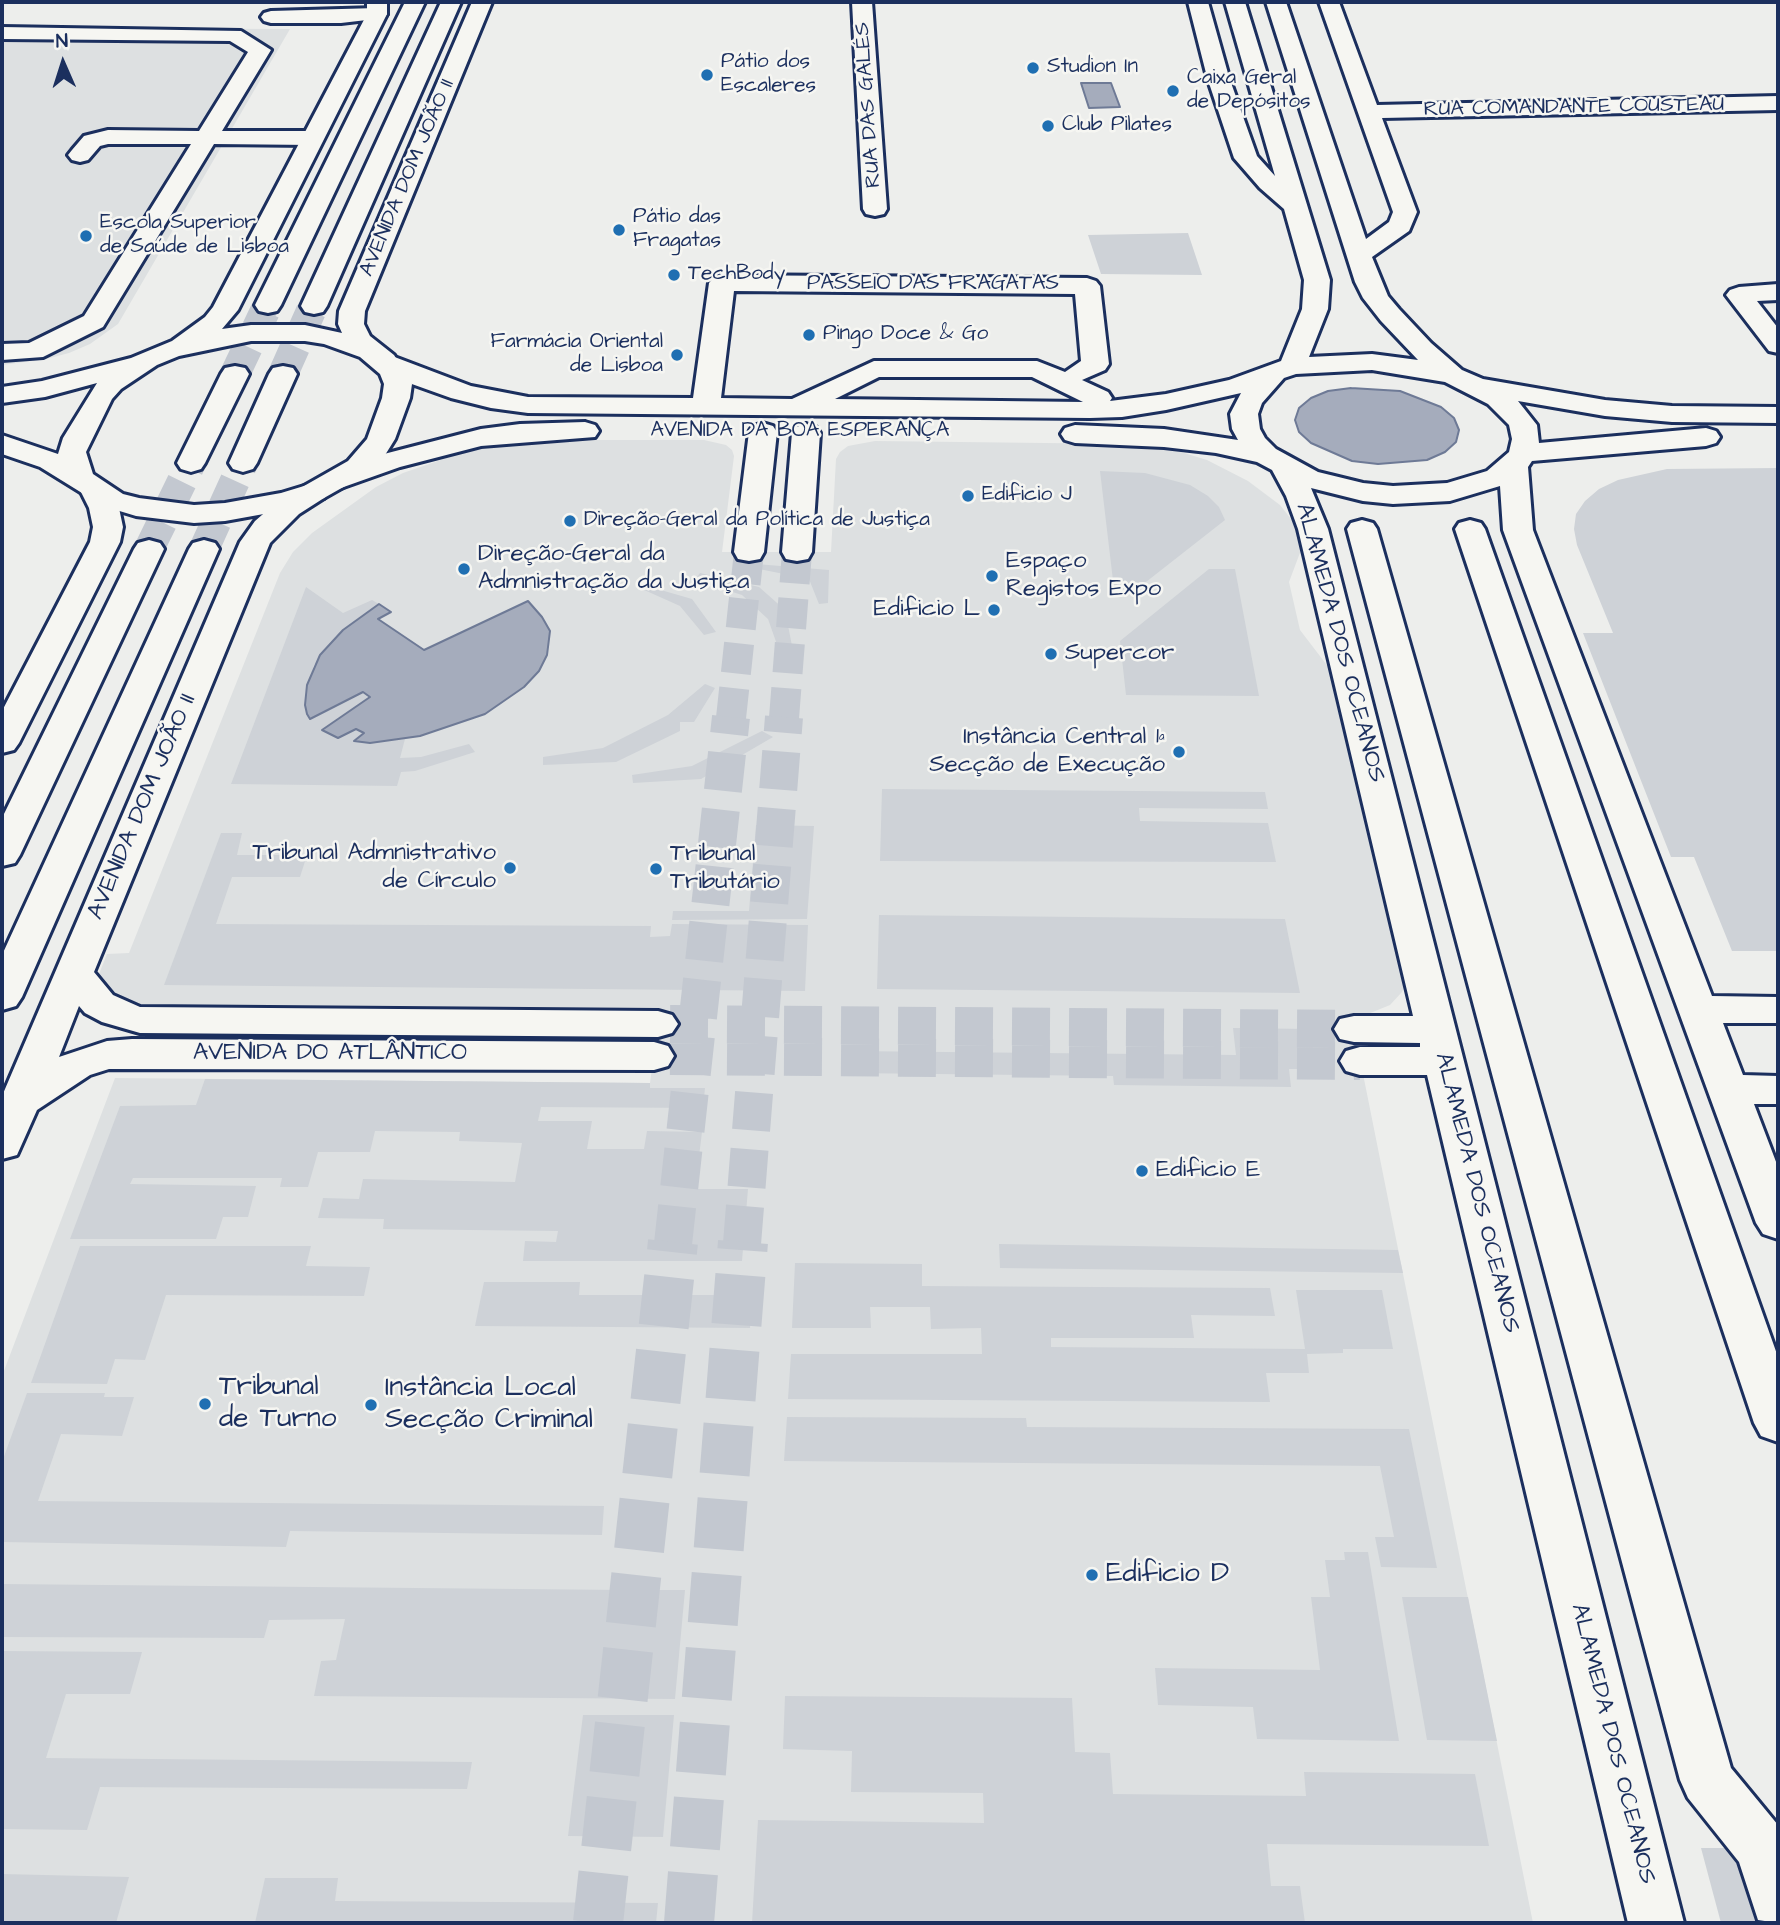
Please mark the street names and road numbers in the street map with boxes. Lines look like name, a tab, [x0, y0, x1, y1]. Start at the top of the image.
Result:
street label: RUA DAS GALÉS	[851, 21, 887, 189]
street label: AVENIDA DOM JOÃO II	[355, 76, 461, 280]
street label: RUA COMANDANTE COUSTEAU	[1423, 93, 1725, 123]
street label: PASSEIO DAS FRAGATAS	[807, 272, 1059, 298]
street label: AVENIDA DA BOA ESPERANÇA	[651, 419, 949, 445]
street label: ALAMEDA DOS OCEANOS	[1288, 500, 1390, 786]
street label: AVENIDA DOM JOÃO II	[82, 690, 204, 924]
street label: AVENIDA DO ATLÂNTICO	[193, 1040, 467, 1068]
street label: ALAMEDA DOS OCEANOS	[1427, 1050, 1525, 1336]
street label: ALAMEDA DOS OCEANOS	[1563, 1601, 1661, 1887]

